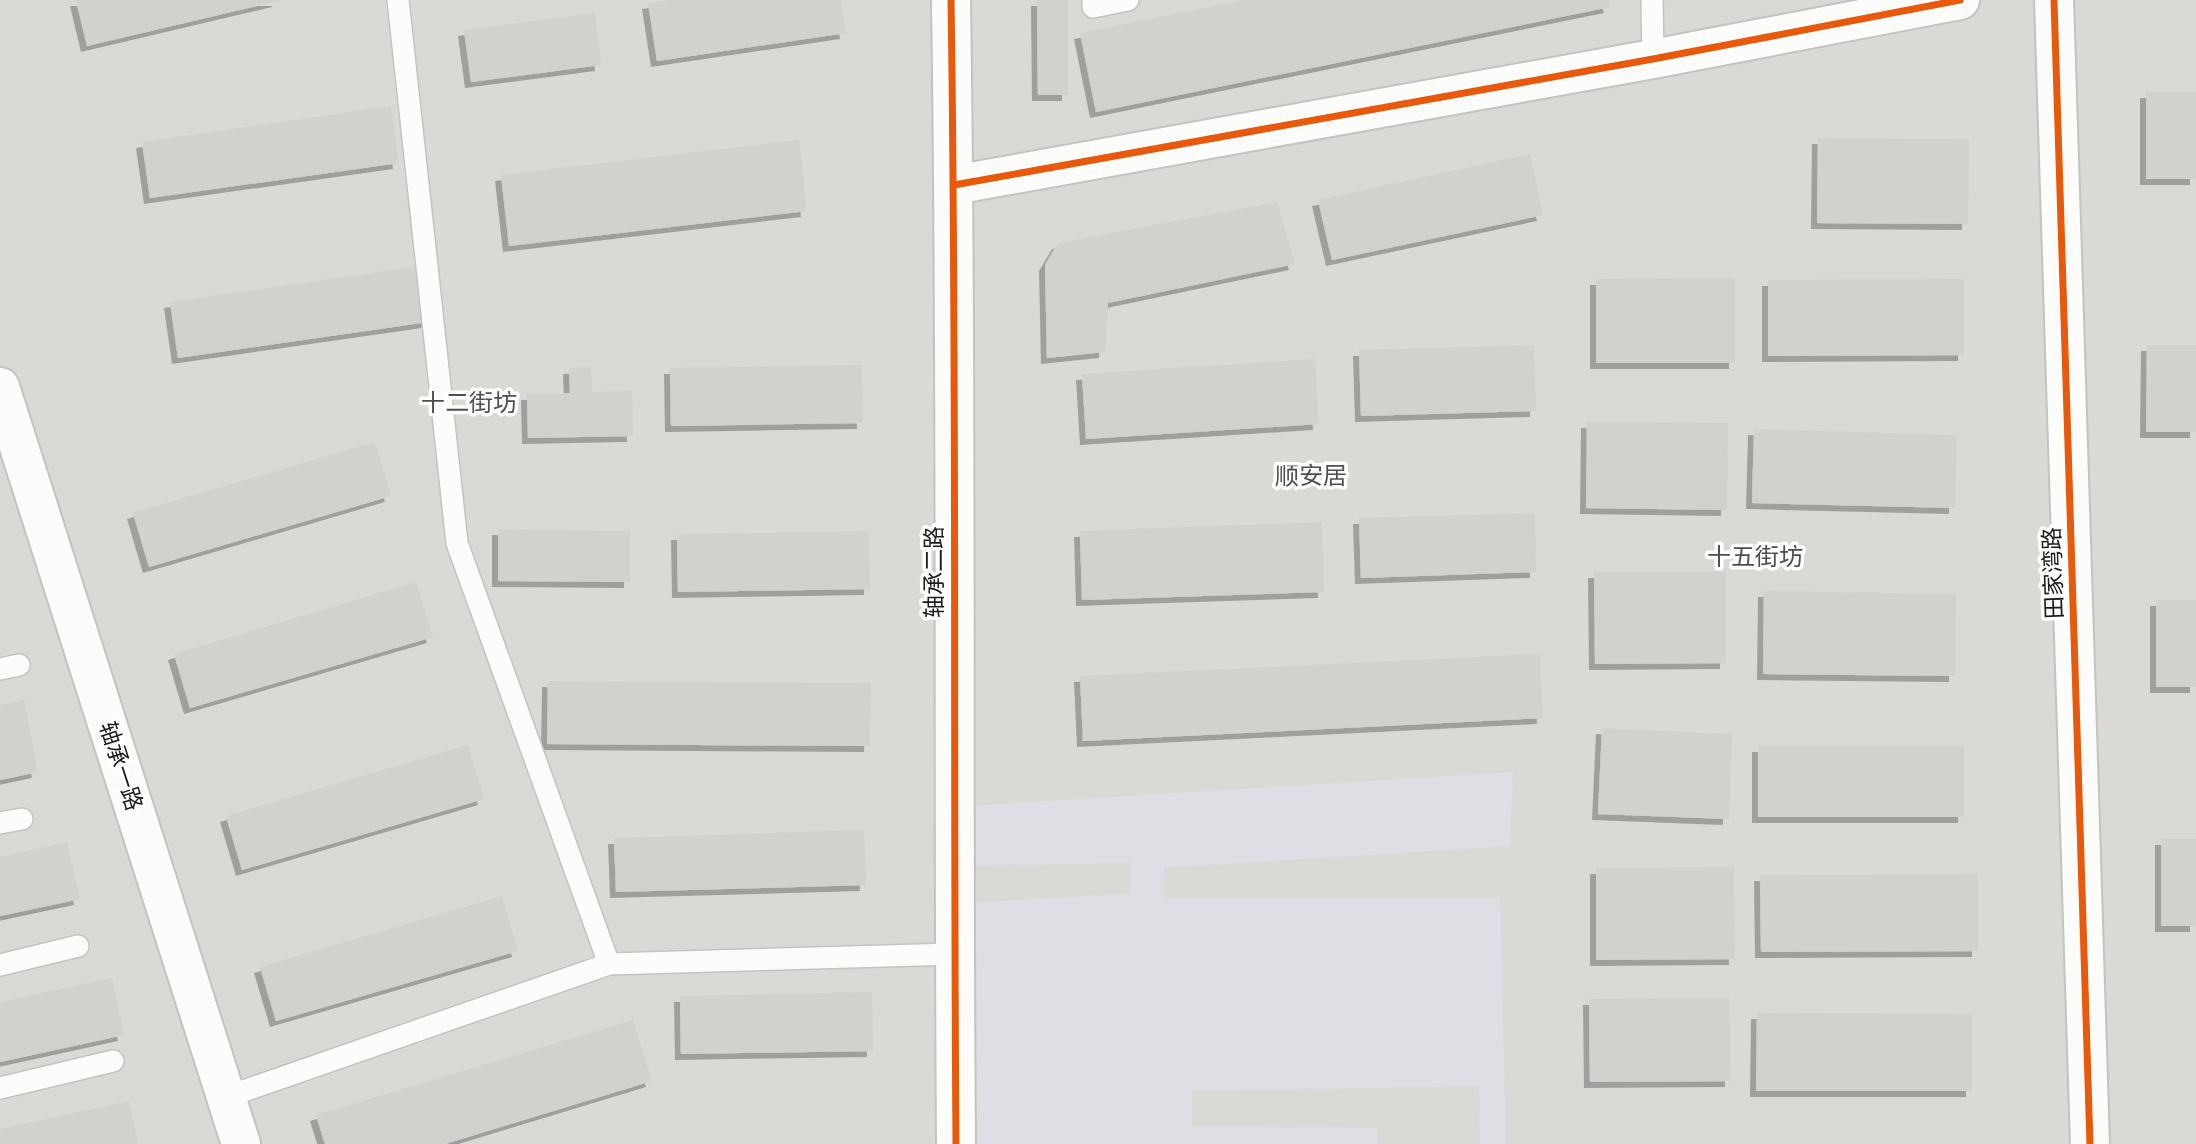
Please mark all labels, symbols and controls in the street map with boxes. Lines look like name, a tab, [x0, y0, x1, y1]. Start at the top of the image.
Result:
district label: 十二街坊	[421, 389, 517, 417]
district label: 顺安居	[1275, 462, 1347, 490]
street label: 轴承二路	[921, 526, 948, 618]
street label: 田家湾路	[2038, 527, 2069, 619]
district label: 十五街坊	[1707, 543, 1803, 571]
street label: 轴承一路	[93, 718, 148, 814]

